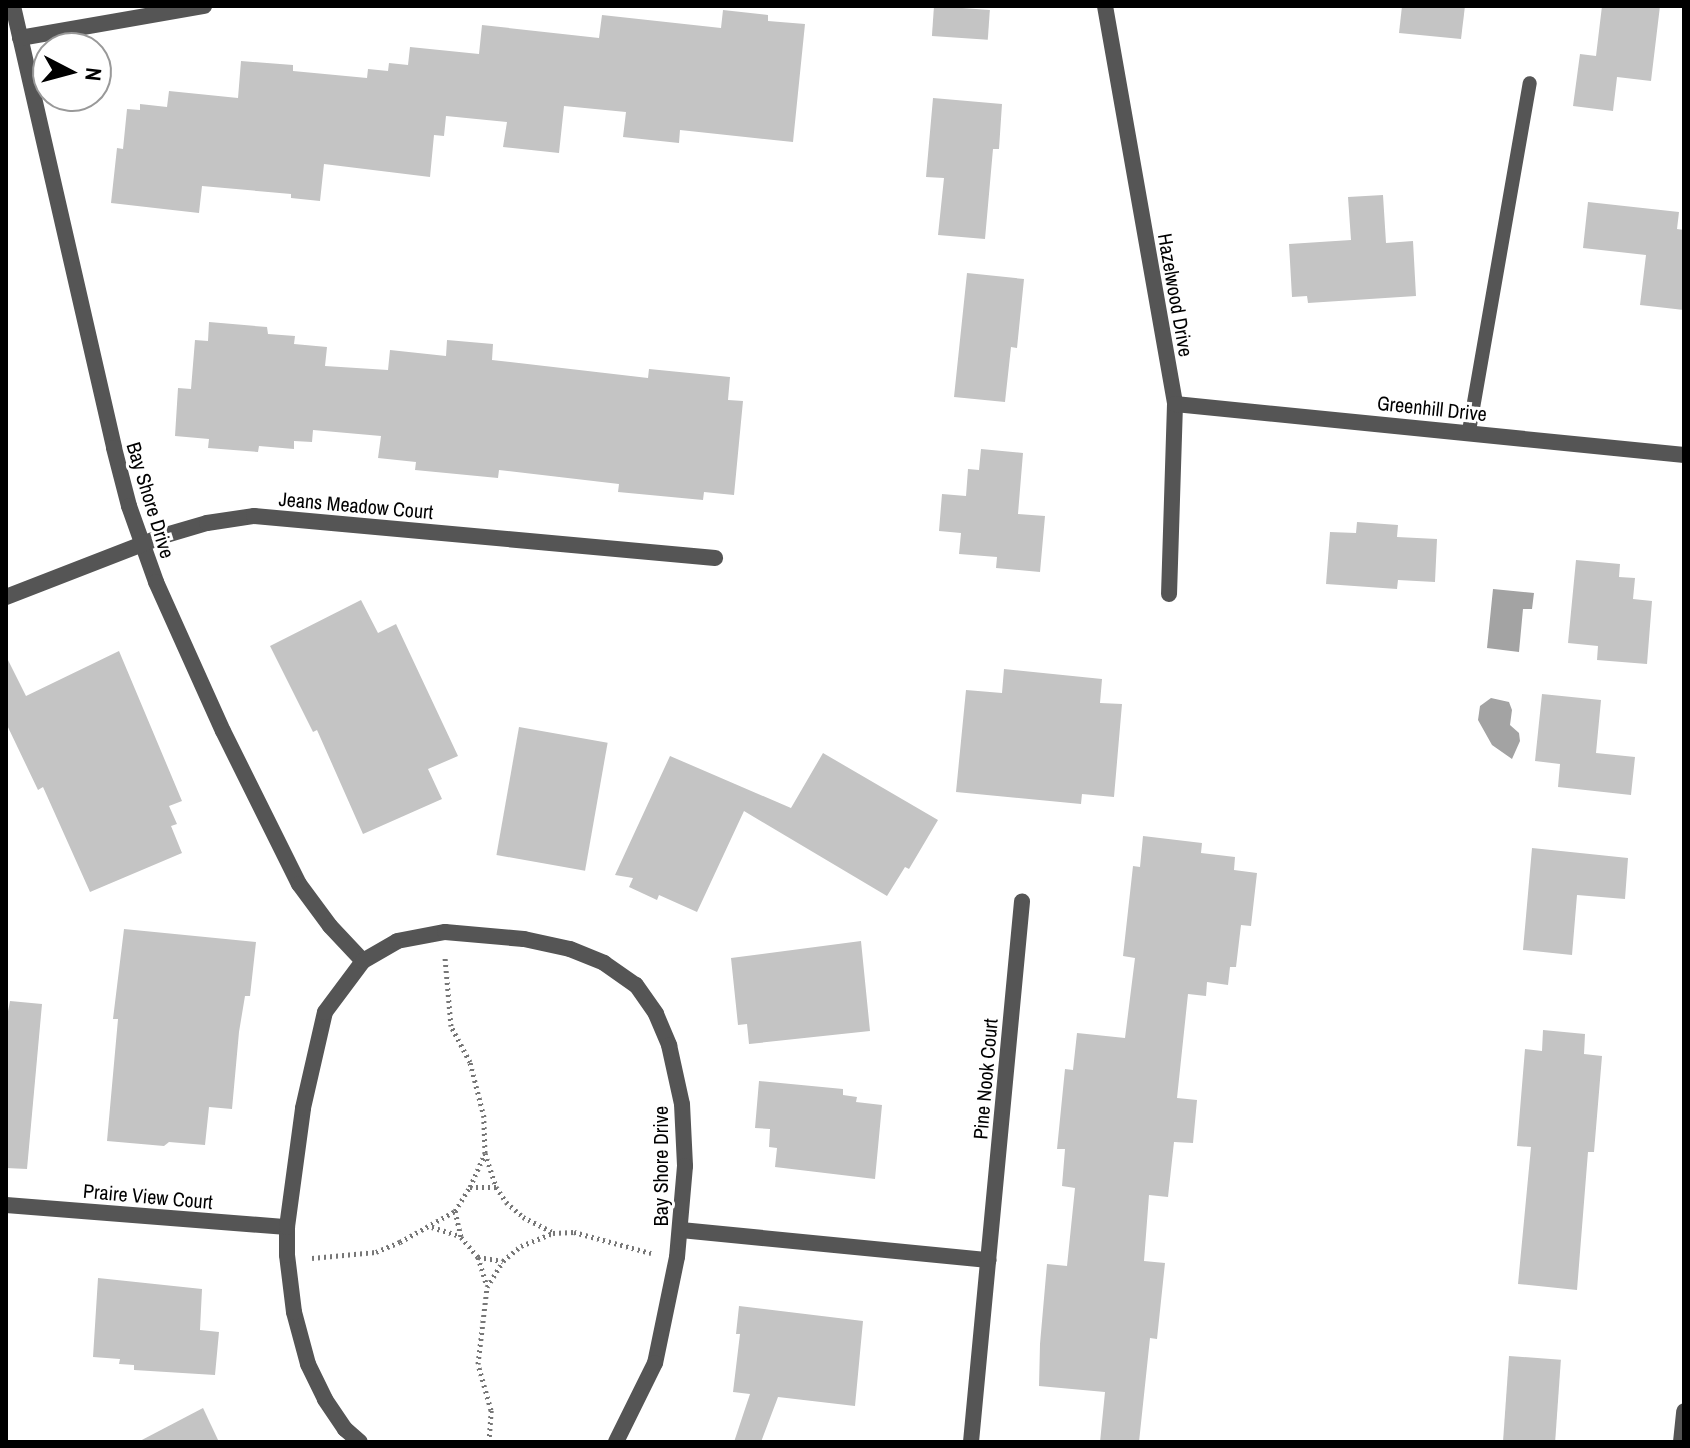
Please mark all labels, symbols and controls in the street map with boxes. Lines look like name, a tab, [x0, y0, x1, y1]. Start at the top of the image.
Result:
north arrow	[32, 32, 112, 112]
text: N	[78, 66, 109, 82]
street label: Hazelwood Drive	[1153, 231, 1199, 359]
street label: Greenhill Drive	[1376, 390, 1488, 426]
street label: Bay Shore Drive	[122, 439, 180, 561]
street label: Jeans Meadow Court	[278, 486, 434, 524]
street label: Pine Nook Court	[968, 1018, 1002, 1140]
street label: Bay Shore Drive	[648, 1106, 672, 1226]
street label: Praire View Court	[82, 1178, 214, 1214]

